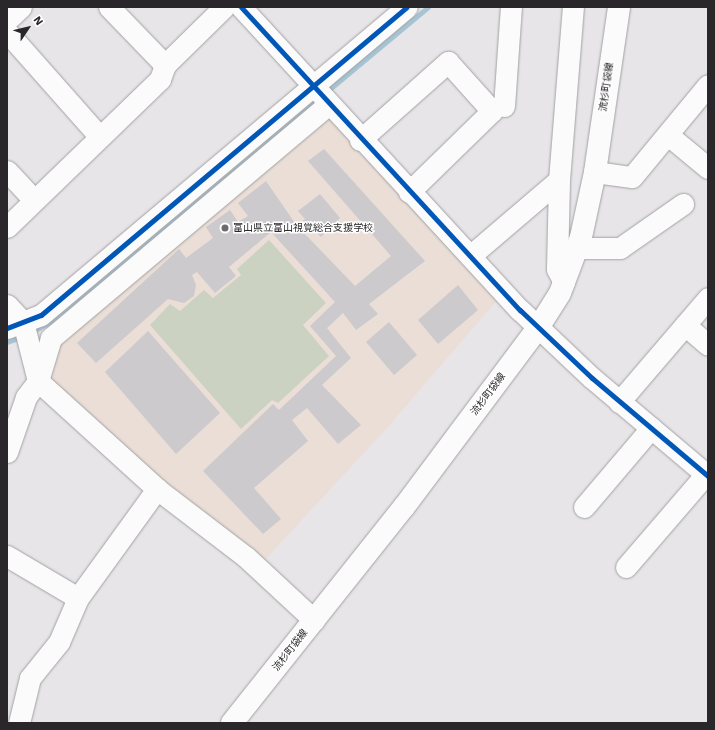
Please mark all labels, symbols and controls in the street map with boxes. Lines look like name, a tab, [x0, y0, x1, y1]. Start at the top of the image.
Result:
north arrow	[8, 8, 48, 48]
text: N	[31, 14, 46, 28]
street label: 流杉町袋線	[597, 61, 615, 113]
place label: 富山県立富山視覚総合支援学校	[233, 222, 373, 234]
marker: 富山県立富山視覚総合支援学校	[220, 223, 230, 233]
street label: 流杉町袋線	[468, 370, 508, 418]
street label: 流杉町袋線	[270, 627, 310, 673]

